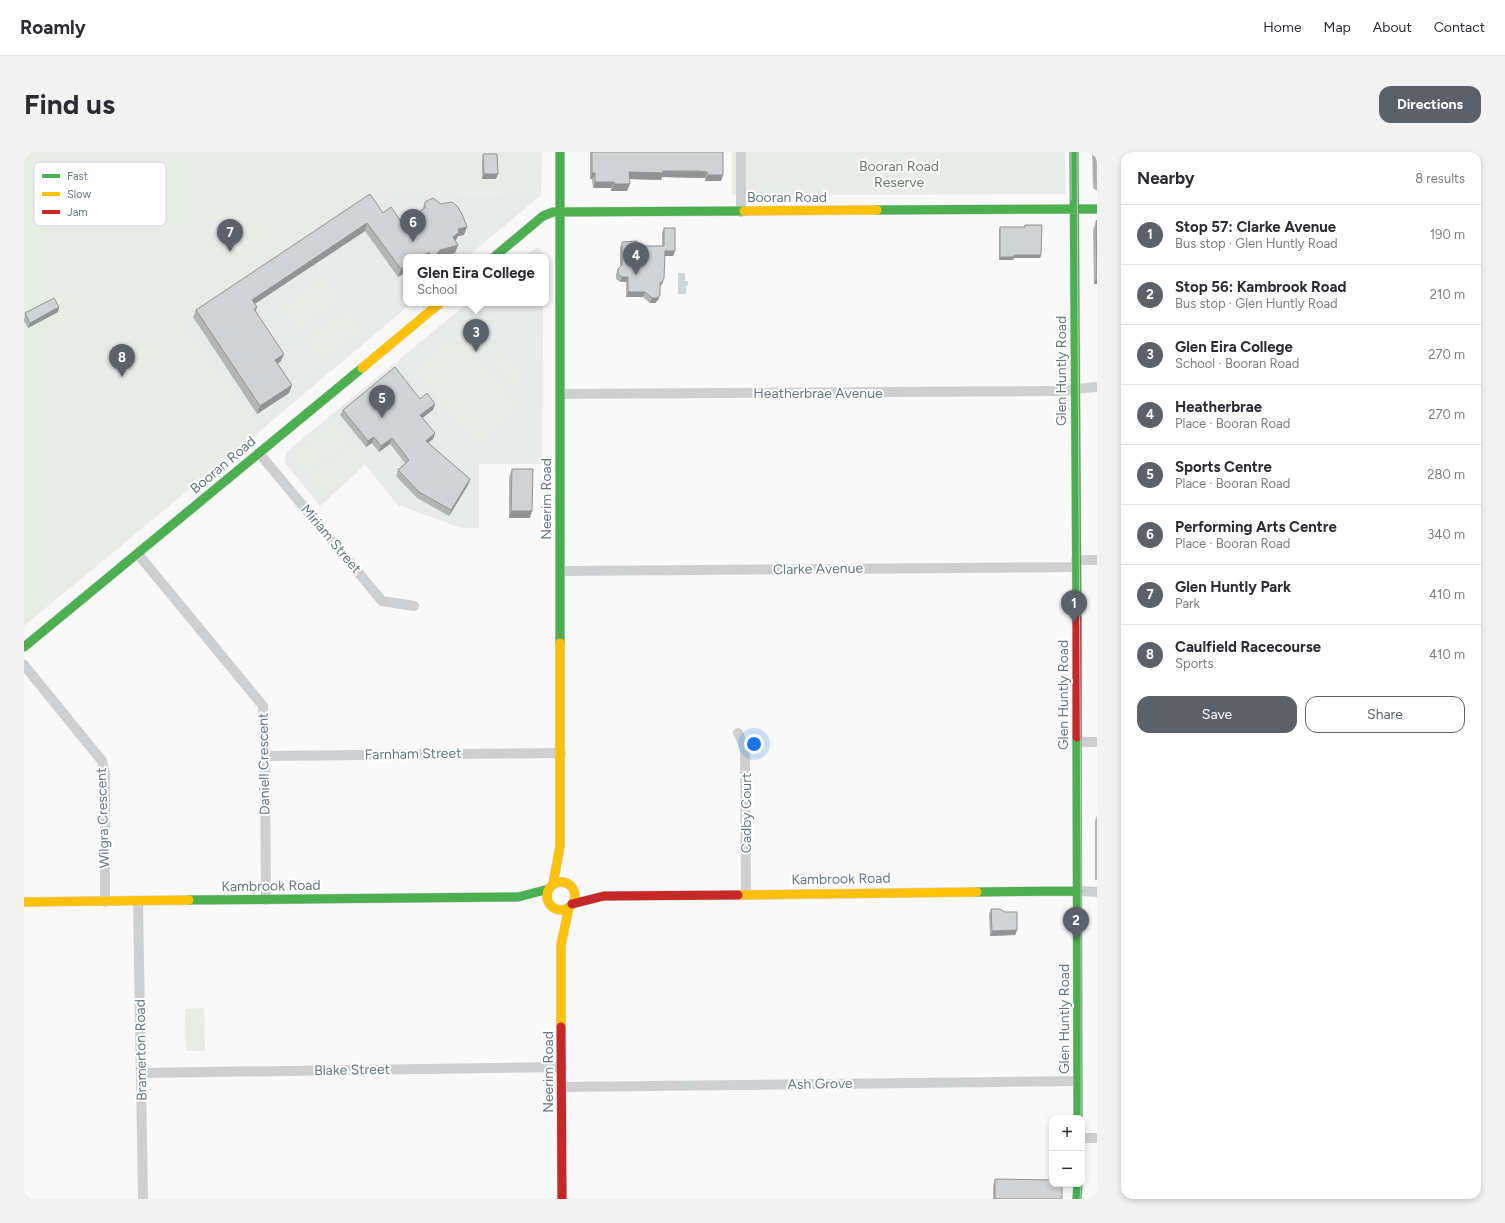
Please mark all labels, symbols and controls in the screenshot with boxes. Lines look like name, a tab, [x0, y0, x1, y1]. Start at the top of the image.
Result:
text: Roamly	[20, 16, 86, 39]
text: Home	[1263, 19, 1302, 36]
text: Map	[1324, 19, 1351, 36]
text: About	[1373, 19, 1412, 36]
text: Contact	[1434, 19, 1485, 36]
button: Directions	[1379, 86, 1481, 123]
text: Find us	[24, 87, 115, 121]
park label: Booran Road Reserve	[859, 158, 939, 191]
legend	[34, 162, 166, 226]
text: Nearby	[1137, 168, 1195, 188]
text: Fast	[67, 170, 88, 183]
text: 8 results	[1415, 171, 1465, 186]
text: Slow	[67, 188, 91, 201]
street label: Booran Road	[747, 189, 827, 206]
text: Jam	[67, 206, 88, 219]
pin: 6	[400, 209, 426, 242]
text: Stop 57: Clarke Avenue	[1175, 218, 1336, 236]
pin: 7	[217, 219, 243, 252]
text: 1	[1147, 227, 1153, 242]
text: 190 m	[1430, 227, 1465, 242]
text: Bus stop · Glen Huntly Road	[1175, 236, 1338, 251]
pin: 4	[623, 242, 649, 275]
popup	[403, 254, 549, 306]
text: Glen Eira College	[417, 264, 535, 282]
text: Stop 56: Kambrook Road	[1175, 278, 1346, 296]
text: School	[417, 282, 457, 297]
text: 2	[1146, 287, 1154, 302]
text: 210 m	[1430, 287, 1465, 302]
text: Bus stop · Glen Huntly Road	[1175, 296, 1338, 311]
street label: Glen Huntly Road	[1053, 316, 1070, 426]
pin: 3	[463, 319, 489, 352]
text: Glen Eira College	[1175, 338, 1293, 356]
pin: 8	[109, 344, 135, 377]
text: 3	[1146, 347, 1154, 362]
text: 270 m	[1428, 347, 1465, 362]
text: School · Booran Road	[1175, 356, 1299, 371]
pin: 5	[369, 385, 395, 418]
street label: Heatherbrae Avenue	[753, 385, 883, 402]
text: Heatherbrae	[1175, 398, 1262, 416]
text: 4	[1146, 407, 1154, 422]
text: 270 m	[1428, 407, 1465, 422]
text: Place · Booran Road	[1175, 416, 1290, 431]
street label: Booran Road	[187, 433, 259, 497]
street label: Neerim Road	[538, 458, 555, 540]
text: Sports Centre	[1175, 458, 1272, 476]
text: 5	[1146, 467, 1154, 482]
text: 280 m	[1427, 467, 1465, 482]
text: Place · Booran Road	[1175, 476, 1290, 491]
street label: Miriam Street	[297, 501, 365, 577]
text: Performing Arts Centre	[1175, 518, 1337, 536]
text: 6	[1146, 527, 1154, 542]
text: 340 m	[1427, 527, 1465, 542]
text: Place · Booran Road	[1175, 536, 1290, 551]
street label: Clarke Avenue	[773, 560, 864, 578]
text: Glen Huntly Park	[1175, 578, 1291, 596]
text: 7	[1146, 587, 1154, 602]
text: 410 m	[1429, 587, 1465, 602]
pin: 1	[1061, 590, 1087, 623]
text: Park	[1175, 596, 1200, 611]
text: Caulfield Racecourse	[1175, 638, 1321, 656]
street label: Glen Huntly Road	[1055, 640, 1072, 750]
text: 8	[1146, 647, 1154, 662]
text: 410 m	[1429, 647, 1465, 662]
text: Sports	[1175, 656, 1214, 671]
button: Save	[1137, 696, 1297, 733]
button: Share	[1305, 696, 1465, 733]
street label: Daniell Crescent	[255, 713, 273, 815]
your location	[744, 734, 764, 754]
street label: Farnham Street	[364, 745, 462, 763]
street label: Wilgra Crescent	[93, 767, 113, 869]
street label: Cadby Court	[738, 773, 755, 853]
street label: Kambrook Road	[791, 870, 891, 888]
street label: Kambrook Road	[221, 877, 321, 895]
pin: 2	[1063, 907, 1089, 940]
street label: Glen Huntly Road	[1056, 964, 1073, 1074]
street label: Bramerton Road	[132, 999, 150, 1101]
street label: Neerim Road	[540, 1031, 557, 1113]
street label: Blake Street	[314, 1061, 390, 1079]
street label: Ash Grove	[787, 1075, 853, 1093]
map controls	[1049, 1115, 1085, 1187]
button: +	[1049, 1115, 1085, 1151]
button: −	[1049, 1151, 1085, 1187]

